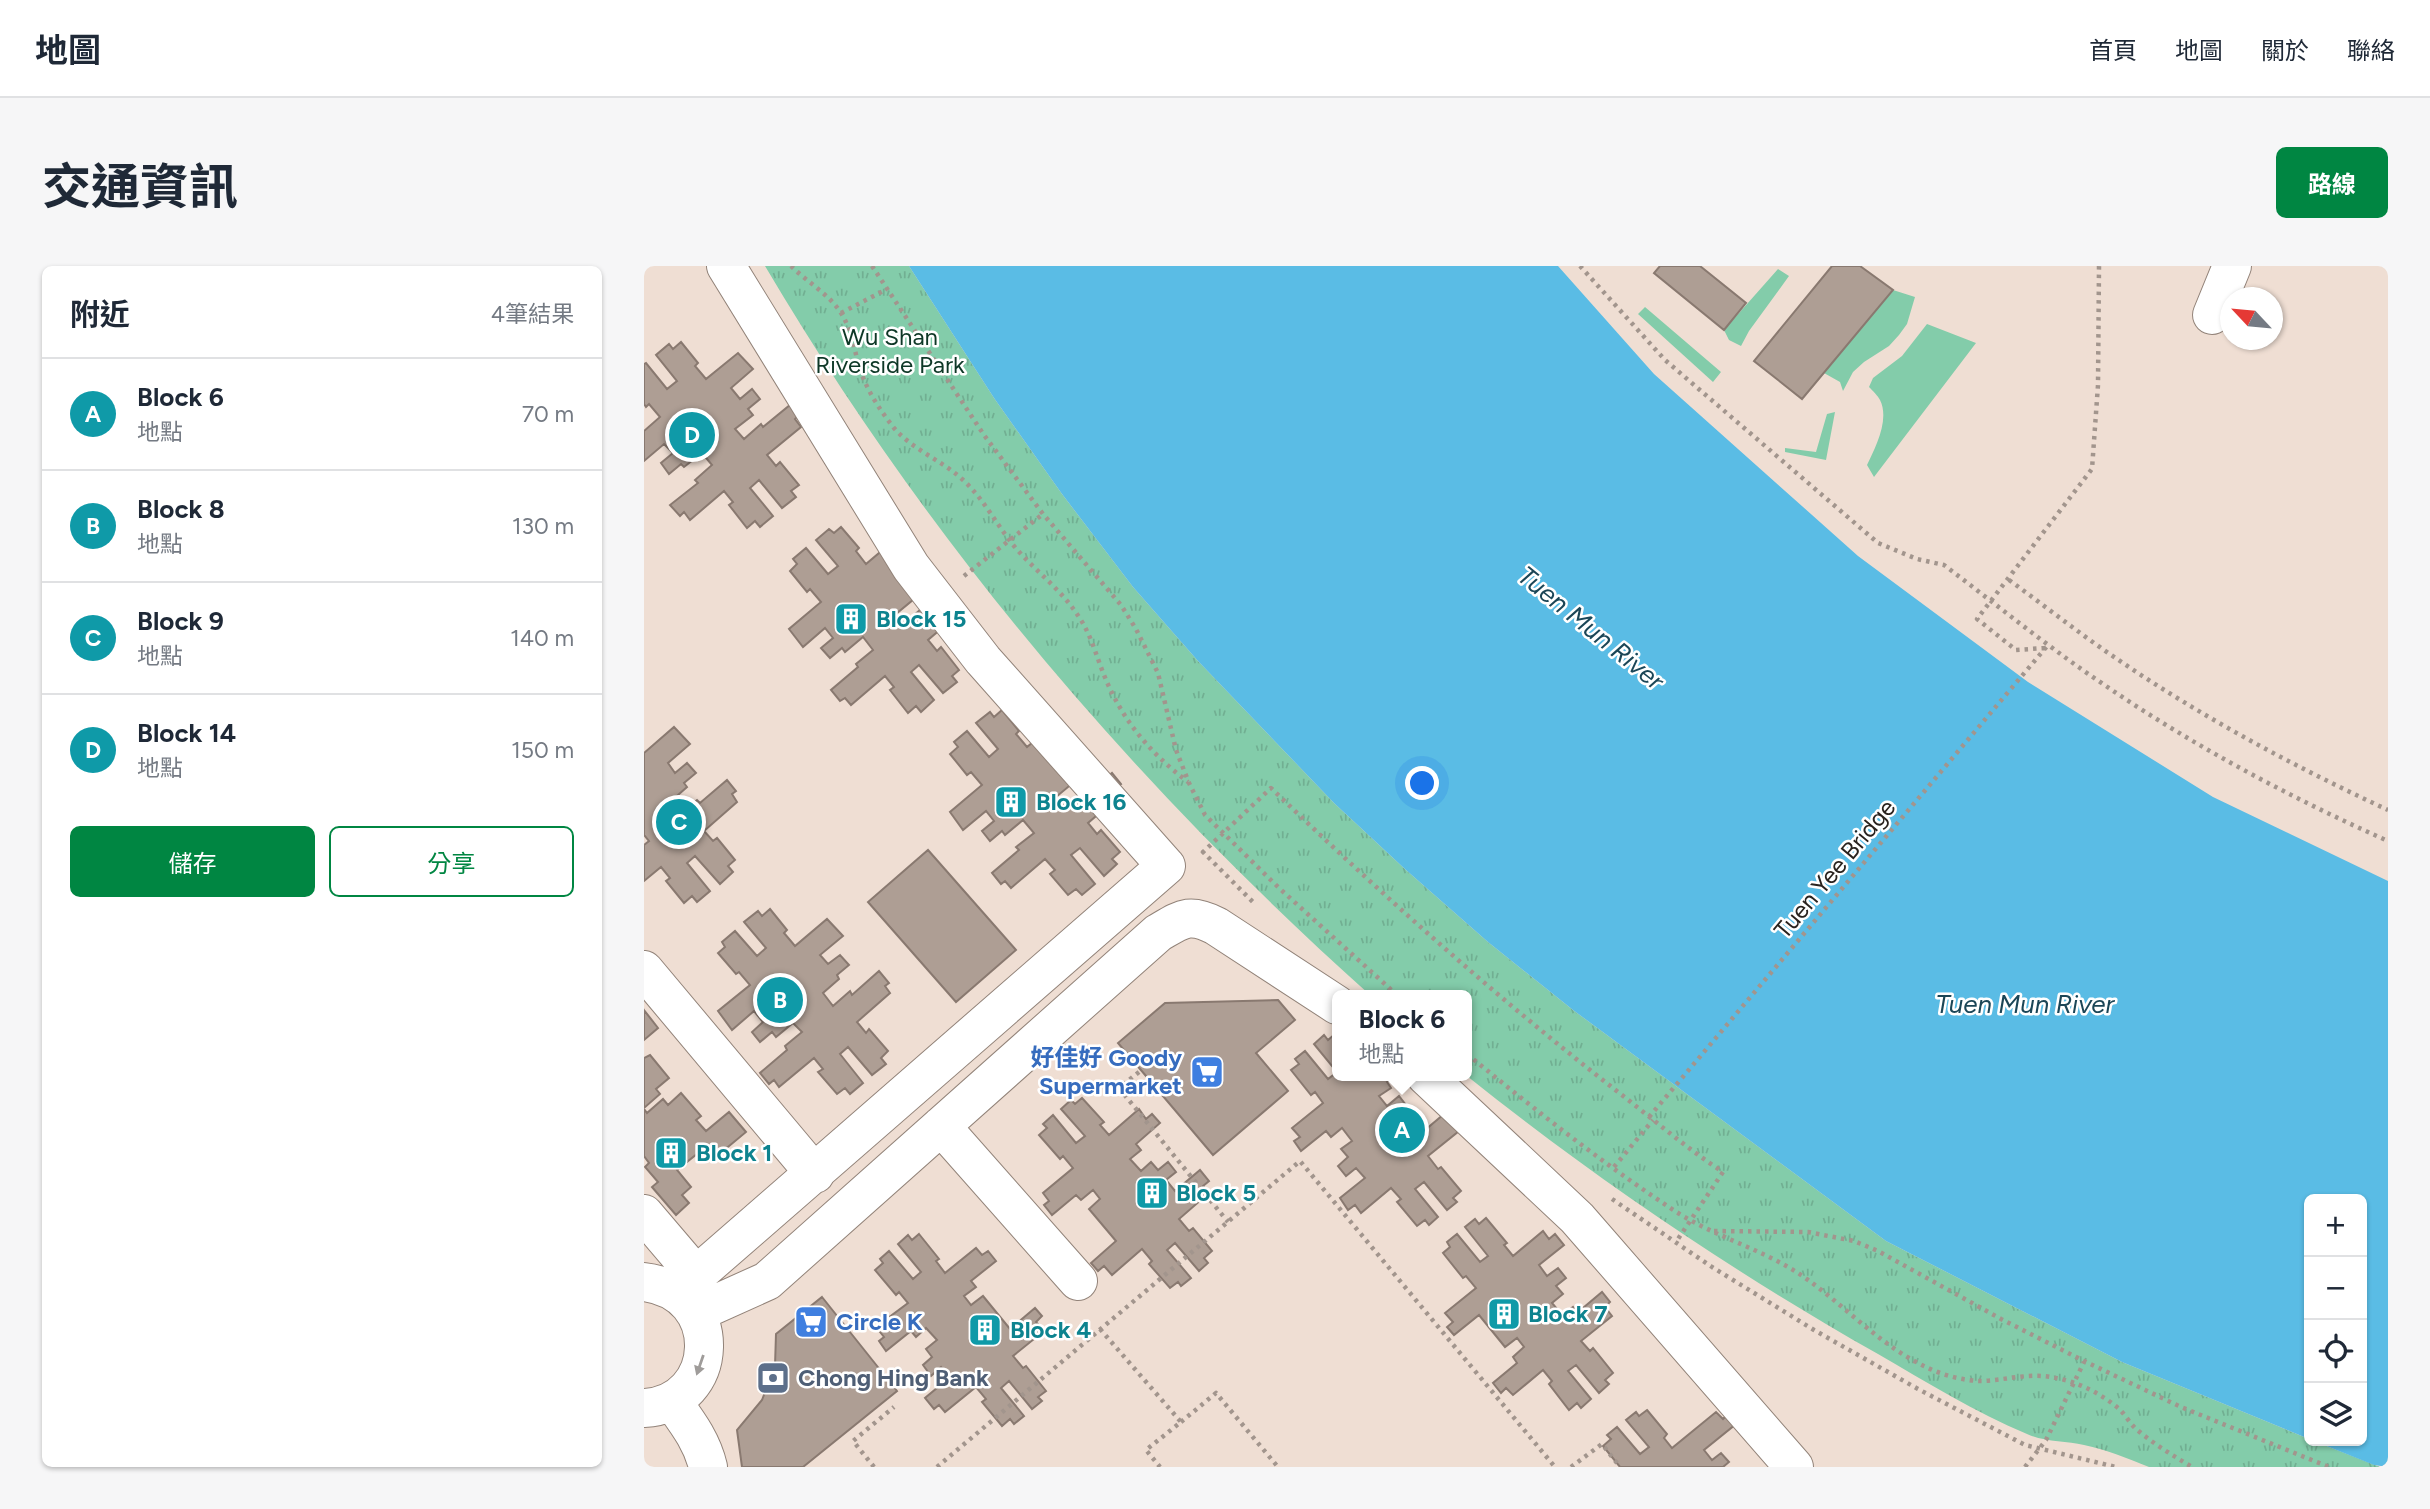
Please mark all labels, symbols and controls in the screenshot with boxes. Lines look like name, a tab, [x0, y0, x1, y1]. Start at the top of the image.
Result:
text: 地圖	[35, 31, 101, 70]
text: 首頁	[2089, 36, 2137, 65]
text: 地圖	[2175, 36, 2223, 65]
text: 關於	[2261, 36, 2309, 65]
text: 聯絡	[2347, 36, 2395, 65]
button: 路線	[2276, 147, 2388, 218]
text: 交通資訊	[42, 157, 238, 216]
north arrow	[2220, 287, 2283, 350]
text: 附近	[70, 296, 130, 333]
text: 4筆結果	[491, 300, 574, 328]
park label: Wu Shan Riverside Park	[815, 322, 965, 379]
text: Block 6	[137, 381, 224, 413]
text: A	[85, 400, 101, 428]
text: 70 m	[522, 400, 574, 428]
pin: D	[669, 409, 715, 461]
text: 地點	[137, 418, 183, 446]
text: Block 8	[137, 493, 225, 525]
text: B	[86, 512, 100, 540]
text: 130 m	[512, 512, 574, 540]
text: 地點	[137, 530, 183, 558]
water label: Tuen Mun River	[1511, 559, 1671, 697]
building icon: Block 15	[832, 600, 870, 638]
place label: Block 15	[876, 604, 966, 633]
text: Block 9	[137, 605, 224, 637]
text: C	[85, 624, 101, 652]
text: 140 m	[510, 624, 574, 652]
text: 地點	[137, 642, 183, 670]
text: Block 14	[137, 717, 236, 749]
text: D	[85, 736, 101, 764]
text: 150 m	[511, 736, 574, 764]
text: 地點	[137, 754, 183, 782]
your location	[1405, 766, 1439, 800]
building icon: Block 16	[992, 783, 1030, 821]
place label: Block 16	[1036, 787, 1126, 816]
street label: Tuen Yee Bridge	[1768, 793, 1901, 944]
pin: C	[656, 796, 702, 848]
button: 儲存	[70, 826, 315, 897]
button: 分享	[329, 826, 574, 897]
pin: B	[757, 974, 803, 1026]
water label: Tuen Mun River	[1936, 988, 2116, 1020]
popup	[1332, 990, 1472, 1081]
text: Block 6	[1359, 1003, 1445, 1035]
text: 地點	[1359, 1040, 1405, 1068]
place label: 好佳好 Goody Supermarket	[1030, 1043, 1182, 1100]
supermarket icon: 好佳好 Goody Supermarket	[1188, 1053, 1226, 1091]
pin: A	[1379, 1104, 1425, 1156]
building icon: Block 1	[652, 1134, 690, 1172]
place label: Block 1	[696, 1138, 772, 1167]
building icon: Block 5	[1133, 1174, 1171, 1212]
place label: Block 5	[1176, 1178, 1256, 1207]
map controls	[2304, 1194, 2367, 1446]
button: +	[2304, 1194, 2367, 1257]
button: −	[2304, 1257, 2367, 1320]
building icon: Block 7	[1485, 1295, 1523, 1333]
place label: Block 7	[1528, 1299, 1608, 1328]
supermarket icon: Circle K	[792, 1303, 830, 1341]
place label: Circle K	[836, 1307, 923, 1336]
building icon: Block 4	[966, 1311, 1004, 1349]
place label: Block 4	[1010, 1315, 1091, 1344]
button: locate	[2304, 1320, 2367, 1383]
one-way arrow	[694, 1354, 705, 1375]
bank icon: Chong Hing Bank	[754, 1359, 792, 1397]
place label: Chong Hing Bank	[798, 1363, 989, 1392]
button: layers	[2304, 1383, 2367, 1446]

